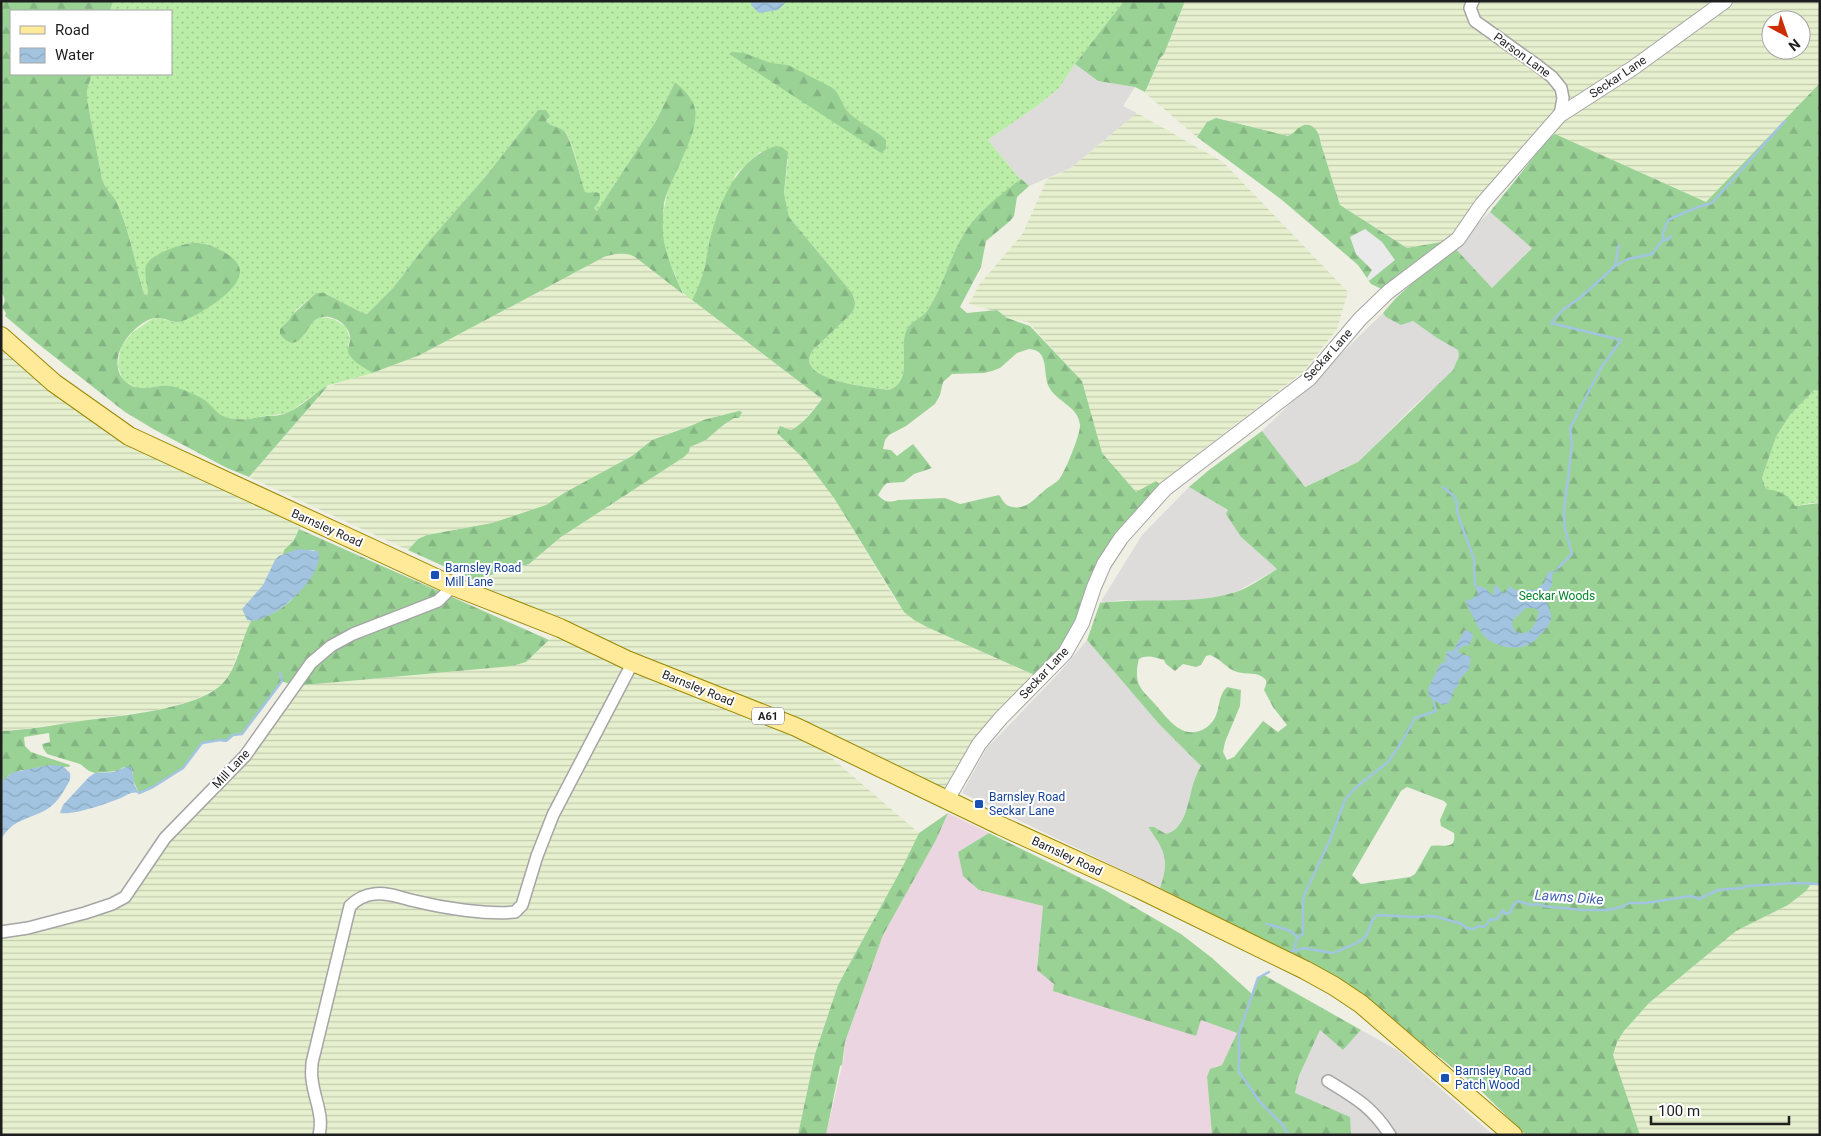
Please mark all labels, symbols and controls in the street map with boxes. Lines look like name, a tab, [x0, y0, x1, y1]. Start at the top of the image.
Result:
legend	[10, 10, 172, 75]
north arrow	[1761, 10, 1811, 60]
text: Road	[55, 21, 89, 39]
street label: Parson Lane	[1491, 30, 1553, 80]
text: N	[1785, 36, 1803, 54]
text: Water	[55, 46, 94, 64]
street label: Seckar Lane	[1587, 53, 1649, 101]
street label: Seckar Lane	[1301, 326, 1355, 384]
street label: Barnsley Road	[289, 506, 365, 550]
place label: Barnsley Road Mill Lane	[445, 561, 521, 589]
marker: Barnsley Road Mill Lane	[429, 569, 441, 581]
park label: Seckar Woods	[1519, 589, 1595, 603]
street label: Seckar Lane	[1017, 644, 1071, 702]
street label: Barnsley Road	[660, 667, 736, 709]
road number: A61	[752, 708, 784, 724]
street label: Mill Lane	[209, 747, 253, 791]
place label: Barnsley Road Seckar Lane	[989, 790, 1065, 818]
marker: Barnsley Road Seckar Lane	[973, 798, 985, 810]
street label: Barnsley Road	[1029, 834, 1105, 878]
water label: Lawns Dike	[1534, 887, 1604, 907]
place label: Barnsley Road Patch Wood	[1455, 1064, 1531, 1092]
marker: Barnsley Road Patch Wood	[1439, 1072, 1451, 1084]
scale bar	[1651, 1094, 1788, 1126]
text: 100 m	[1658, 1102, 1700, 1120]

